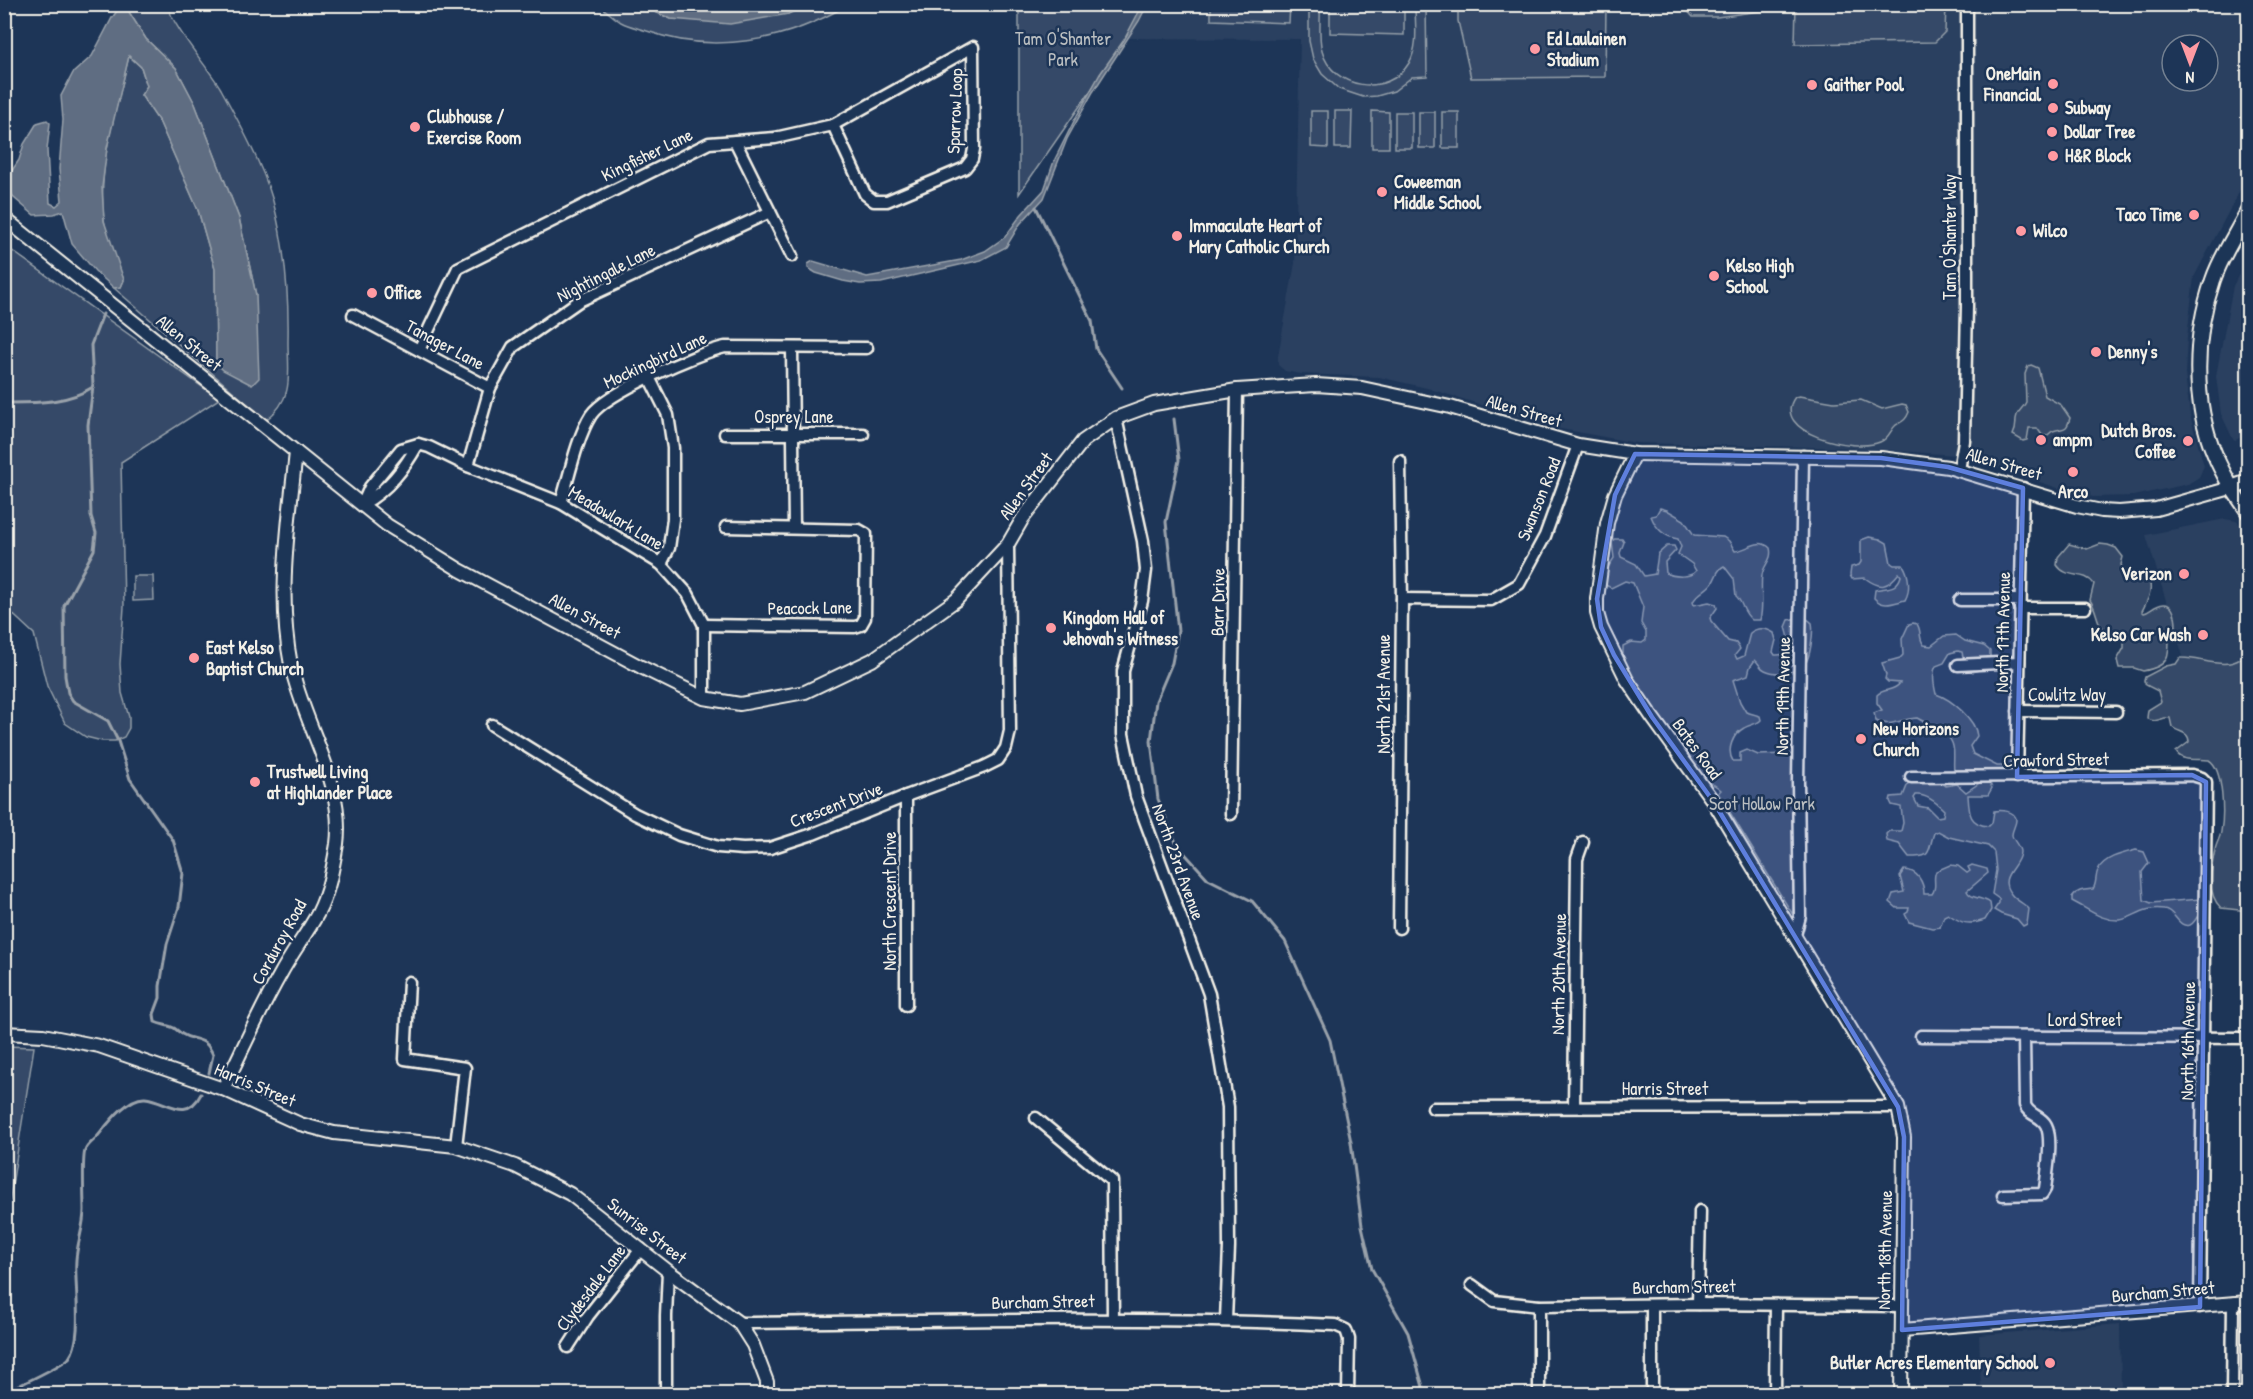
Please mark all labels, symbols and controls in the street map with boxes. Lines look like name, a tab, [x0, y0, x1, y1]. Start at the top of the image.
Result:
park label: Tam O'Shanter Park	[1015, 26, 1111, 72]
place label: Ed Laulainen Stadium	[1547, 26, 1626, 72]
north arrow	[2160, 33, 2220, 93]
marker: Ed Laulainen Stadium	[1528, 42, 1542, 56]
place label: OneMain Financial	[1983, 61, 2042, 107]
text: N	[2185, 67, 2194, 89]
street label: Sparrow Loop	[941, 68, 968, 154]
place label: Gaither Pool	[1824, 72, 1905, 97]
marker: OneMain Financial	[2046, 77, 2060, 91]
marker: Gaither Pool	[1805, 78, 1819, 92]
place label: Subway	[2065, 95, 2111, 121]
marker: Subway	[2046, 101, 2060, 115]
place label: Clubhouse / Exercise Room	[427, 104, 521, 150]
place label: Dollar Tree	[2064, 119, 2136, 144]
marker: Clubhouse / Exercise Room	[408, 120, 422, 134]
street label: Kingfisher Lane	[597, 122, 697, 187]
marker: Dollar Tree	[2045, 125, 2059, 139]
place label: H&R Block	[2065, 143, 2131, 168]
marker: H&R Block	[2046, 149, 2060, 163]
place label: Coweeman Middle School	[1394, 169, 1482, 215]
street label: Tam O'Shanter Way	[1937, 174, 1962, 300]
marker: Coweeman Middle School	[1375, 185, 1389, 199]
place label: Taco Time	[2115, 202, 2183, 227]
marker: Taco Time	[2187, 208, 2201, 222]
place label: Immaculate Heart of Mary Catholic Church	[1189, 213, 1330, 260]
place label: Wilco	[2033, 218, 2068, 243]
marker: Wilco	[2014, 224, 2028, 238]
marker: Immaculate Heart of Mary Catholic Church	[1170, 229, 1184, 243]
street label: Nightingale Lane	[552, 237, 659, 308]
place label: Kelso High School	[1726, 253, 1794, 299]
marker: Kelso High School	[1707, 269, 1721, 283]
place label: Office	[384, 280, 422, 305]
marker: Office	[365, 286, 379, 300]
street label: Allen Street	[151, 308, 228, 377]
street label: Tanager Lane	[401, 313, 489, 376]
street label: Mockingbird Lane	[599, 325, 710, 394]
place label: Denny's	[2108, 339, 2158, 365]
marker: Denny's	[2089, 345, 2103, 359]
street label: Allen Street	[1483, 388, 1566, 433]
street label: Osprey Lane	[754, 404, 834, 429]
place label: Dutch Bros. Coffee	[2101, 418, 2177, 464]
place label: ampm	[2053, 427, 2092, 453]
marker: ampm	[2034, 433, 2048, 447]
marker: Dutch Bros. Coffee	[2181, 434, 2195, 448]
street label: Allen Street	[1963, 441, 2046, 486]
street label: Allen Street	[993, 446, 1059, 525]
street label: Swanson Road	[1511, 453, 1567, 544]
marker: Arco	[2066, 465, 2080, 479]
street label: Meadowlark Lane	[564, 479, 669, 556]
place label: Arco	[2058, 479, 2089, 504]
place label: Verizon	[2121, 561, 2172, 586]
marker: Verizon	[2177, 567, 2191, 581]
street label: Barr Drive	[1204, 568, 1231, 636]
street label: North 17th Avenue	[1989, 571, 2016, 693]
street label: Allen Street	[545, 586, 626, 645]
street label: Peacock Lane	[767, 594, 853, 621]
place label: Kingdom Hall of Jehovah's Witness	[1063, 605, 1178, 651]
marker: Kingdom Hall of Jehovah's Witness	[1044, 621, 1058, 635]
place label: Kelso Car Wash	[2091, 622, 2191, 647]
marker: Kelso Car Wash	[2196, 628, 2210, 642]
street label: North 21st Avenue	[1371, 634, 1396, 754]
place label: East Kelso Baptist Church	[206, 635, 304, 682]
street label: North 19th Avenue	[1769, 637, 1796, 755]
marker: East Kelso Baptist Church	[187, 651, 201, 665]
street label: Cowlitz Way	[2028, 682, 2106, 707]
street label: Bates Road	[1667, 713, 1728, 784]
place label: New Horizons Church	[1873, 716, 1959, 762]
marker: New Horizons Church	[1854, 732, 1868, 746]
street label: Crawford Street	[2003, 746, 2110, 773]
place label: Trustwell Living at Highlander Place	[266, 759, 393, 806]
marker: Trustwell Living at Highlander Place	[248, 775, 262, 789]
street label: Crescent Drive	[786, 775, 886, 834]
park label: Scot Hollow Park	[1709, 791, 1816, 816]
street label: North 23rd Avenue	[1146, 800, 1211, 923]
street label: North Crescent Drive	[877, 831, 902, 971]
street label: Corduroy Road	[245, 895, 312, 989]
street label: North 20th Avenue	[1545, 913, 1572, 1035]
street label: North 16th Avenue	[2174, 981, 2201, 1101]
street label: Lord Street	[2048, 1007, 2123, 1032]
street label: Harris Street	[211, 1056, 301, 1113]
street label: Harris Street	[1622, 1076, 1709, 1101]
street label: North 18th Avenue	[1871, 1190, 1898, 1310]
street label: Sunrise Street	[602, 1192, 693, 1270]
street label: Clydesdale Lane	[550, 1239, 631, 1336]
street label: Burcham Street	[1632, 1273, 1737, 1300]
street label: Burcham Street	[2110, 1274, 2216, 1308]
street label: Burcham Street	[991, 1288, 1096, 1315]
place label: Butler Acres Elementary School	[1830, 1350, 2039, 1376]
marker: Butler Acres Elementary School	[2043, 1356, 2057, 1370]

